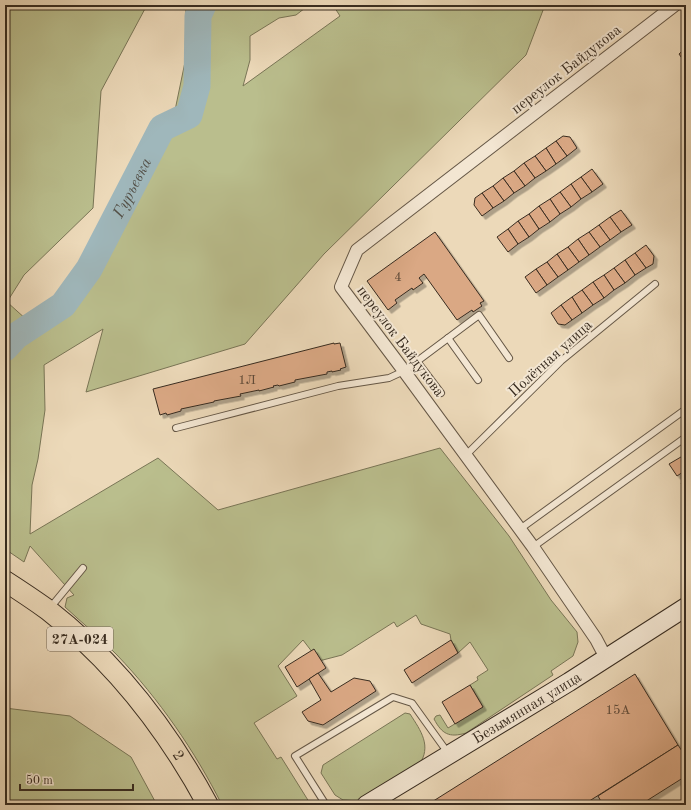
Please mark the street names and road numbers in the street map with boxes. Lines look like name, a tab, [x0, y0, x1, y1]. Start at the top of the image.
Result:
street label: переулок Байдукова	[509, 22, 625, 118]
street label: переулок Байдукова	[353, 284, 447, 401]
street label: Полётная улица	[506, 317, 596, 400]
road number: 27А-024	[47, 627, 113, 651]
street label: Безымянная улица	[471, 670, 585, 747]
street label: 2	[169, 748, 186, 764]

